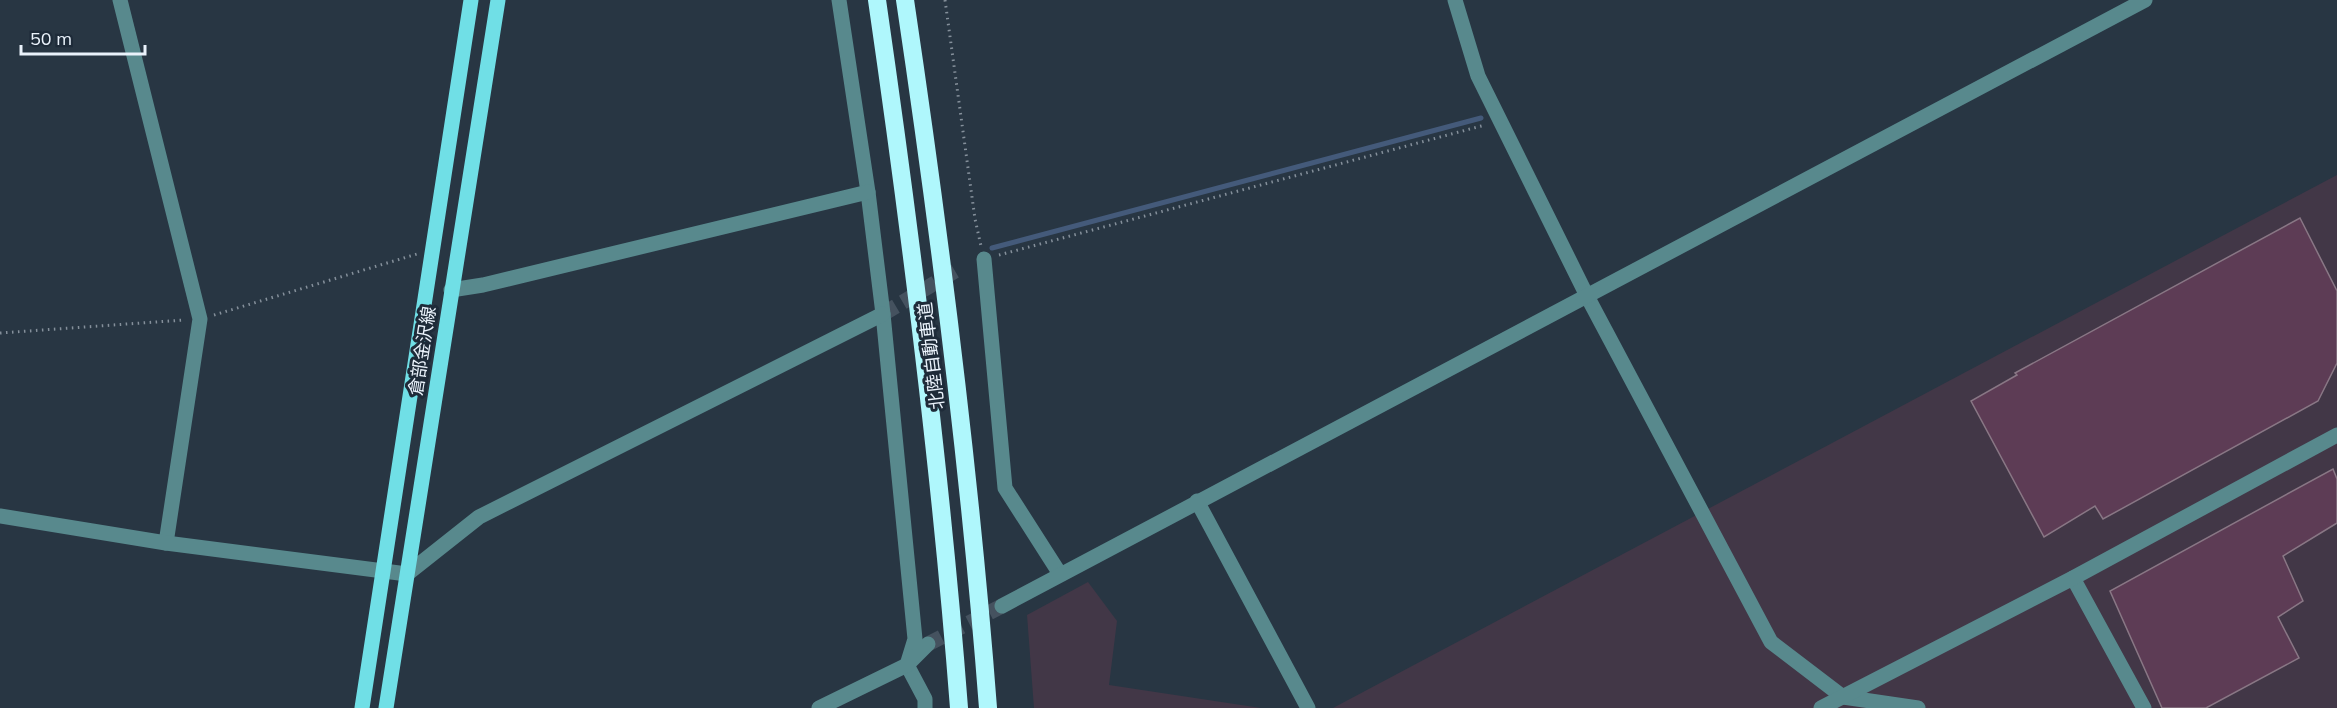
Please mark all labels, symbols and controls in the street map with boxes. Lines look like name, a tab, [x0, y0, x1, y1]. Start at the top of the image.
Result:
scale bar	[21, 18, 146, 56]
text: 50 m	[30, 27, 72, 50]
street label: 北陸自動車道	[913, 301, 949, 411]
street label: 倉部金沢線	[404, 305, 440, 397]

